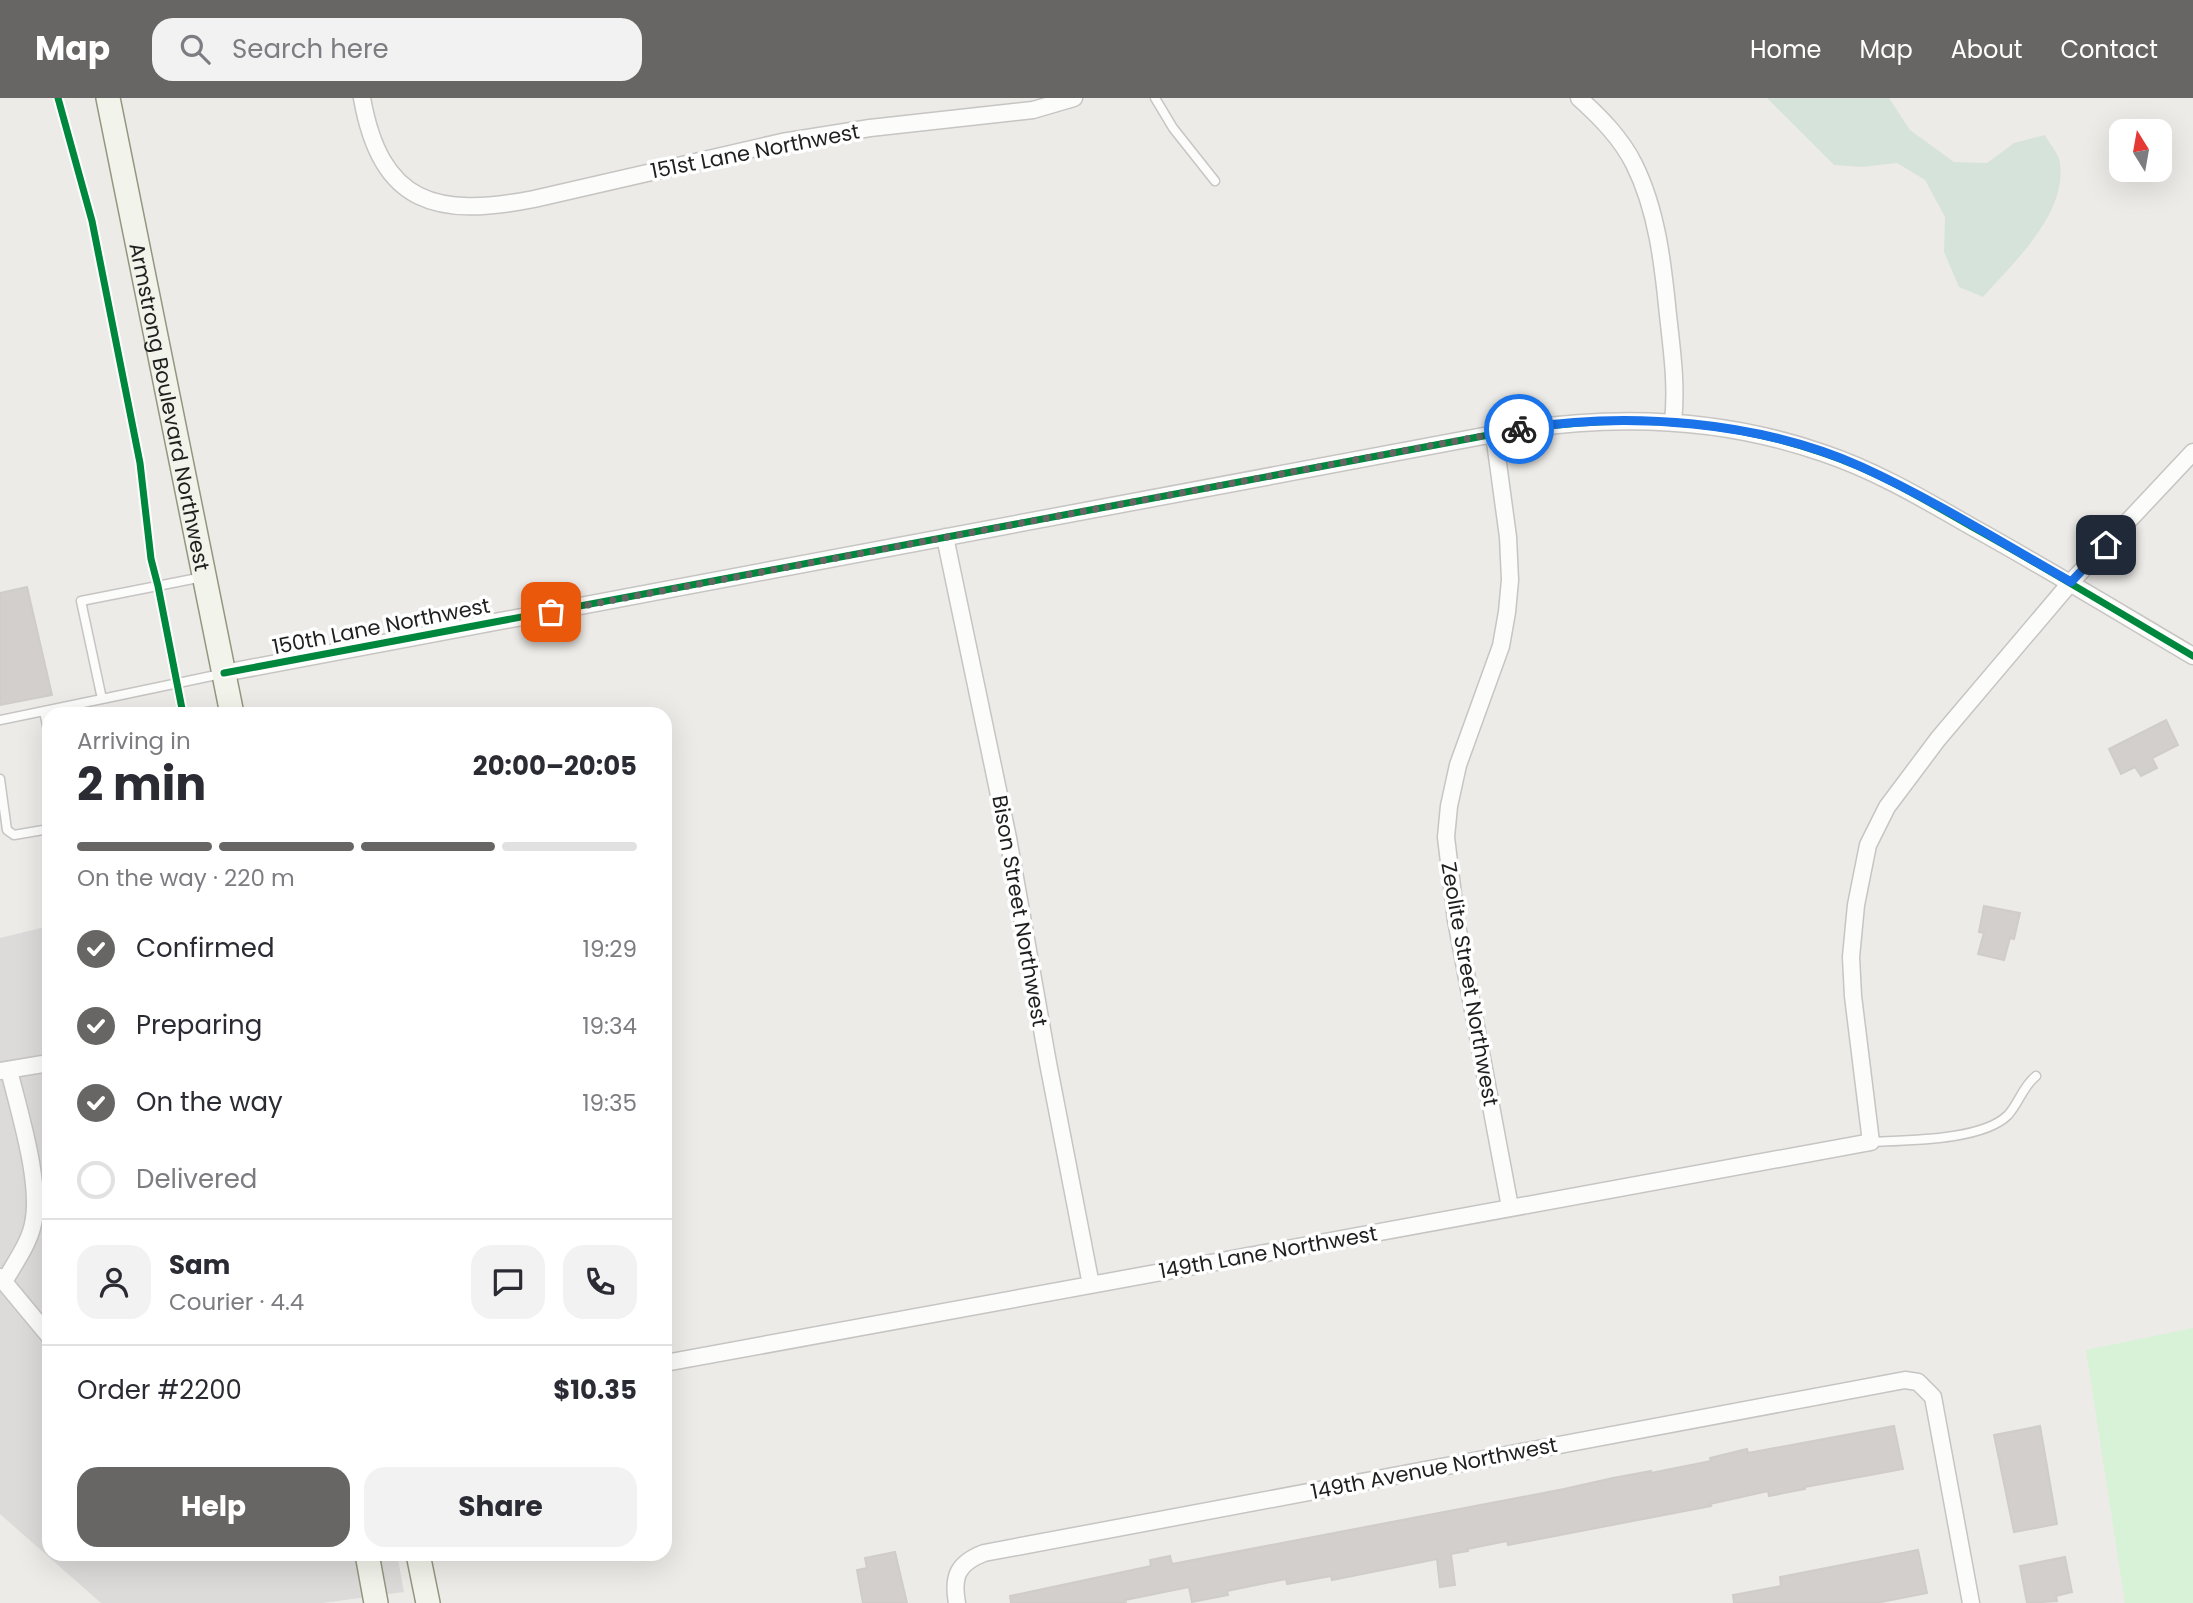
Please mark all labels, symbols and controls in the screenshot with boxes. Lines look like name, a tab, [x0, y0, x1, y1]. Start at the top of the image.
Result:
search box	[152, 18, 642, 81]
text: Map	[35, 25, 110, 72]
icon: search	[176, 30, 214, 68]
text: Search here	[232, 31, 389, 67]
text: Home	[1750, 33, 1822, 66]
text: Map	[1860, 33, 1913, 66]
text: About	[1951, 33, 2022, 66]
text: Contact	[2060, 33, 2158, 66]
street label: 151st Lane Northwest	[648, 117, 862, 185]
north arrow	[2109, 119, 2172, 182]
map controls	[2109, 119, 2172, 182]
street label: Armstrong Boulevard Northwest	[123, 240, 217, 574]
courier	[1484, 394, 1554, 464]
icon: bike	[1500, 410, 1538, 448]
pin	[2076, 515, 2136, 575]
icon: home	[2087, 526, 2125, 564]
pin	[521, 582, 581, 642]
street label: 150th Lane Northwest	[270, 591, 492, 661]
icon: bag	[532, 593, 570, 631]
text: Arriving in	[77, 725, 191, 757]
text: 20:00–20:05	[473, 748, 637, 784]
text: 2 min	[77, 752, 206, 816]
street label: Bison Street Northwest	[985, 793, 1055, 1029]
street label: Zeolite Street Northwest	[1434, 860, 1506, 1108]
text: On the way · 220 m	[77, 862, 295, 894]
icon: check	[77, 930, 115, 968]
text: Confirmed	[136, 930, 274, 966]
text: 19:29	[583, 933, 637, 965]
icon: check	[77, 1007, 115, 1045]
text: Preparing	[136, 1007, 262, 1043]
text: 19:34	[582, 1010, 637, 1042]
icon: check	[77, 1084, 115, 1122]
text: On the way	[136, 1084, 283, 1120]
text: 19:35	[582, 1087, 637, 1119]
text: Delivered	[136, 1161, 257, 1197]
street label: 149th Lane Northwest	[1157, 1219, 1379, 1285]
button: person	[77, 1245, 151, 1319]
button: chat	[471, 1245, 545, 1319]
button: phone	[563, 1245, 637, 1319]
text: Sam	[169, 1247, 230, 1283]
text: Courier · 4.4	[169, 1286, 304, 1318]
text: Order #2200	[77, 1372, 242, 1408]
text: $10.35	[553, 1372, 637, 1408]
street label: 149th Avenue Northwest	[1308, 1430, 1560, 1506]
button: Help	[77, 1467, 350, 1547]
button: Share	[364, 1467, 637, 1547]

